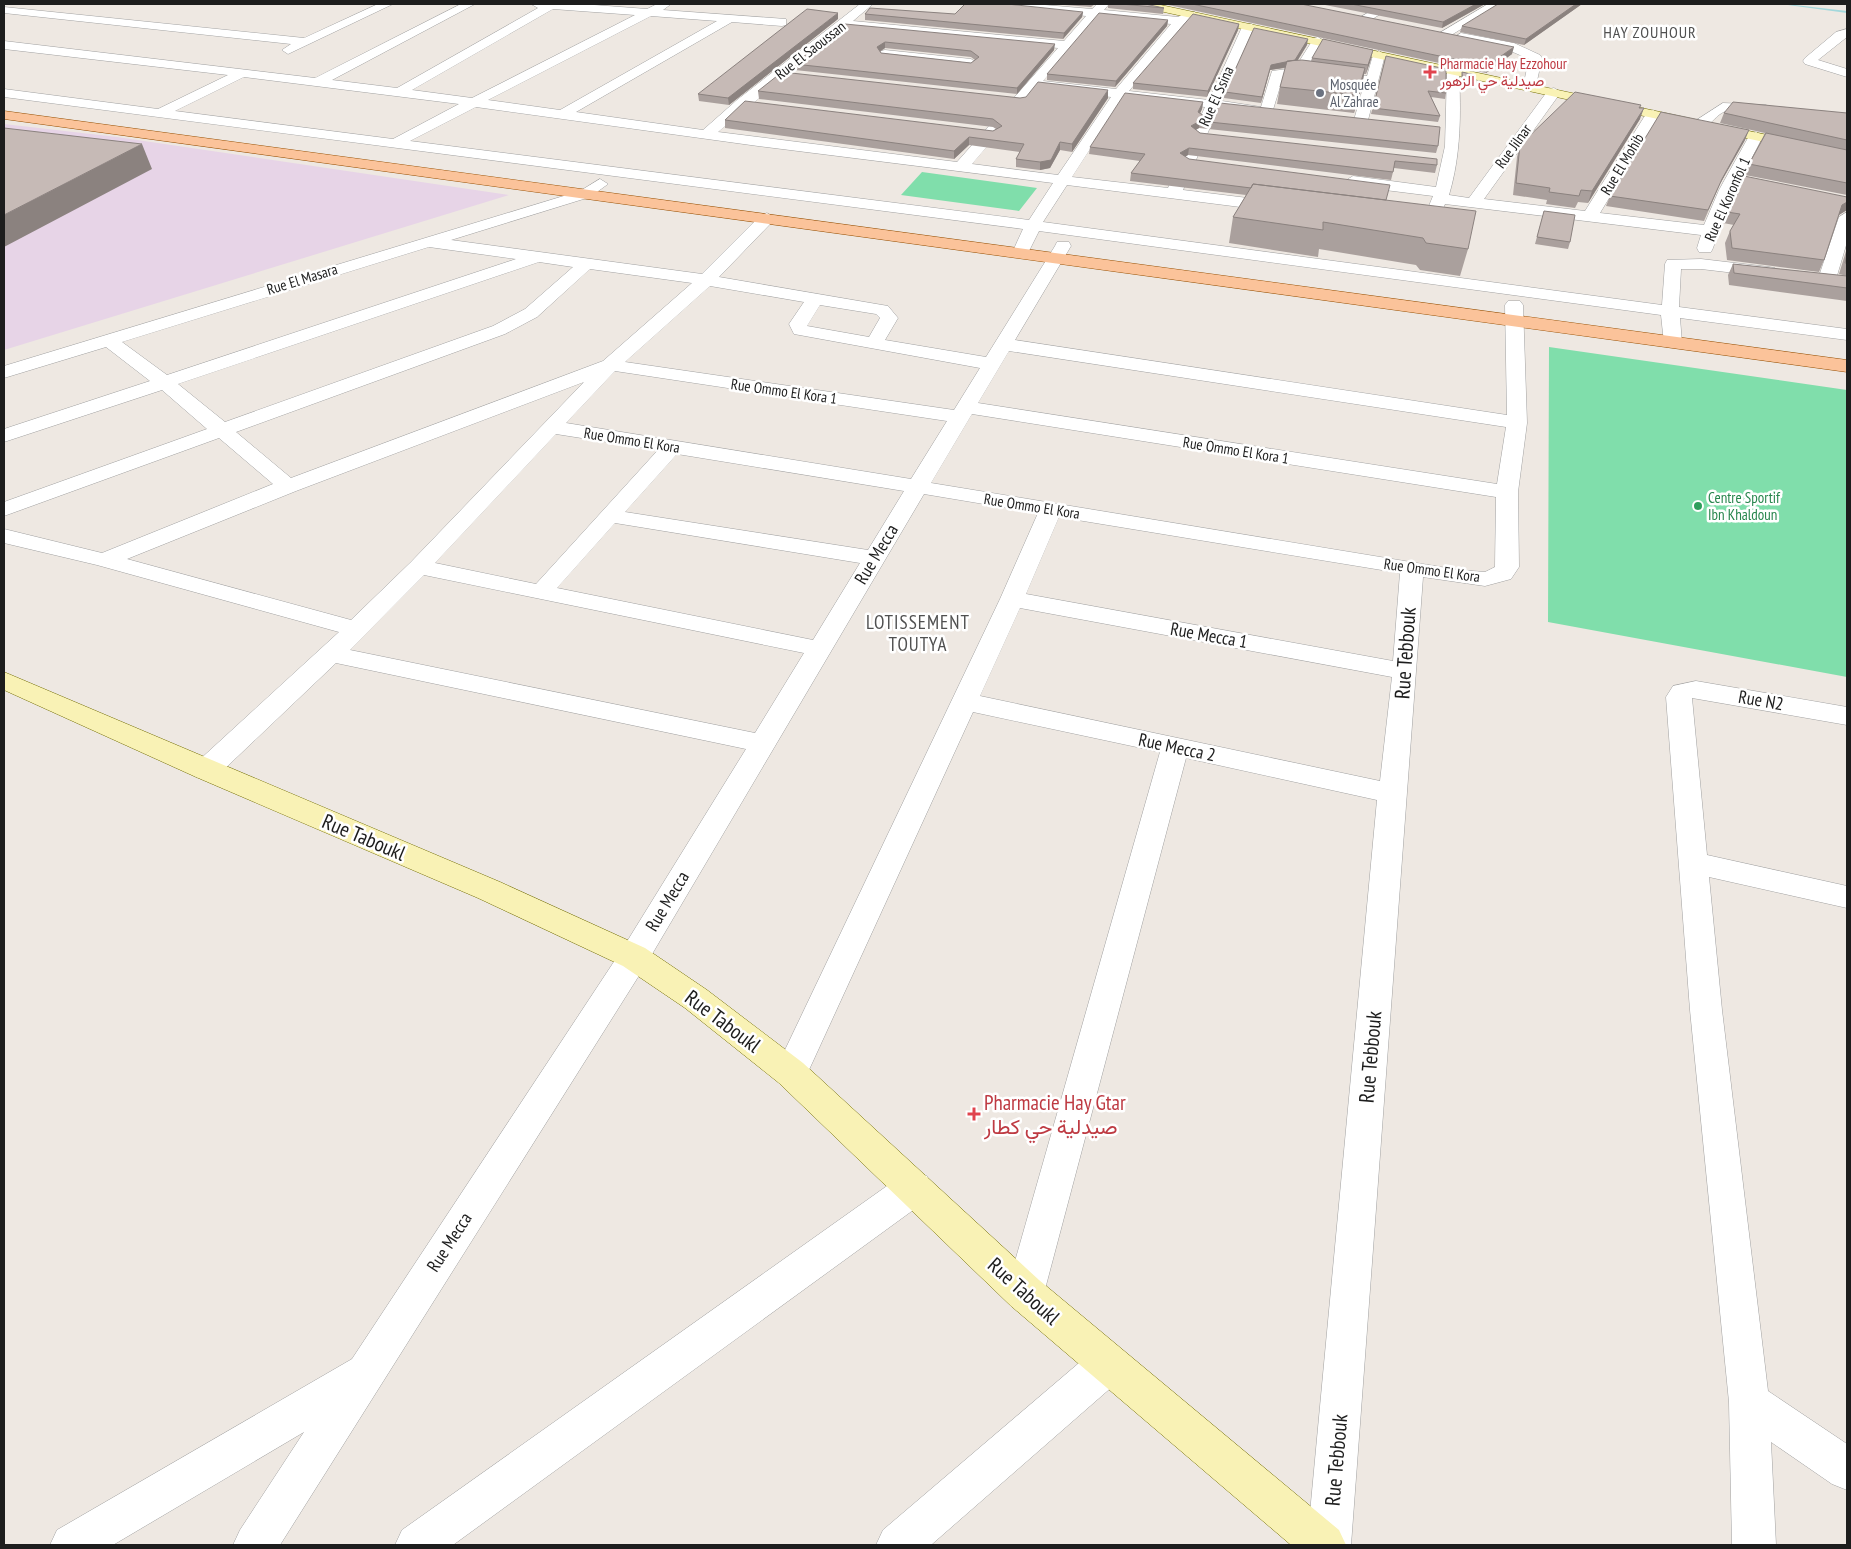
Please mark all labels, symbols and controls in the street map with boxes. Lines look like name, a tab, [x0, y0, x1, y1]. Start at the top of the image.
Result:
street label: Rue El Saoussan	[771, 17, 849, 83]
district label: HAY ZOUHOUR	[1603, 22, 1697, 42]
place label: Pharmacie Hay Ezzohour صيدلية حي الزهور	[1439, 54, 1568, 94]
street label: Rue El Ssina	[1194, 63, 1238, 129]
marker: Pharmacie Hay Ezzohour صيدلية حي الزهور	[1424, 66, 1436, 78]
place label: Mosquée Al Zahrae	[1330, 75, 1379, 111]
marker: Mosquée Al Zahrae	[1314, 87, 1326, 99]
street label: Rue Jilnar	[1491, 119, 1536, 172]
street label: Rue El Mohib	[1596, 130, 1648, 198]
street label: Rue El Koronfol 1	[1700, 154, 1754, 244]
street label: Rue El Masara	[264, 259, 340, 299]
street label: Rue Ommo El Kora 1	[730, 374, 838, 408]
street label: Rue Ommo El Kora	[583, 423, 681, 457]
street label: Rue Ommo El Kora 1	[1182, 432, 1290, 468]
place label: Centre Sportif Ibn Khaldoun	[1708, 488, 1781, 524]
street label: Rue Ommo El Kora	[983, 489, 1081, 523]
marker: Centre Sportif Ibn Khaldoun	[1692, 500, 1704, 512]
street label: Rue Mecca	[849, 520, 903, 588]
street label: Rue Ommo El Kora	[1383, 554, 1481, 586]
street label: Rue Tebbouk	[1388, 606, 1422, 700]
district label: LOTISSEMENT TOUTYA	[866, 610, 970, 656]
street label: Rue Mecca 1	[1169, 617, 1249, 653]
street label: Rue N2	[1737, 685, 1785, 715]
street label: Rue Mecca 2	[1136, 728, 1218, 766]
street label: Rue Taboukl	[318, 807, 410, 867]
street label: Rue Mecca	[640, 867, 694, 935]
street label: Rue Taboukl	[680, 984, 766, 1058]
street label: Rue Tebbouk	[1353, 1010, 1387, 1104]
place label: Pharmacie Hay Gtar صيدلية حي كطار	[983, 1089, 1126, 1144]
marker: Pharmacie Hay Gtar صيدلية حي كطار	[968, 1108, 980, 1120]
street label: Rue Mecca	[421, 1208, 477, 1276]
street label: Rue Taboukl	[982, 1251, 1066, 1331]
street label: Rue Tebbouk	[1319, 1413, 1353, 1507]

